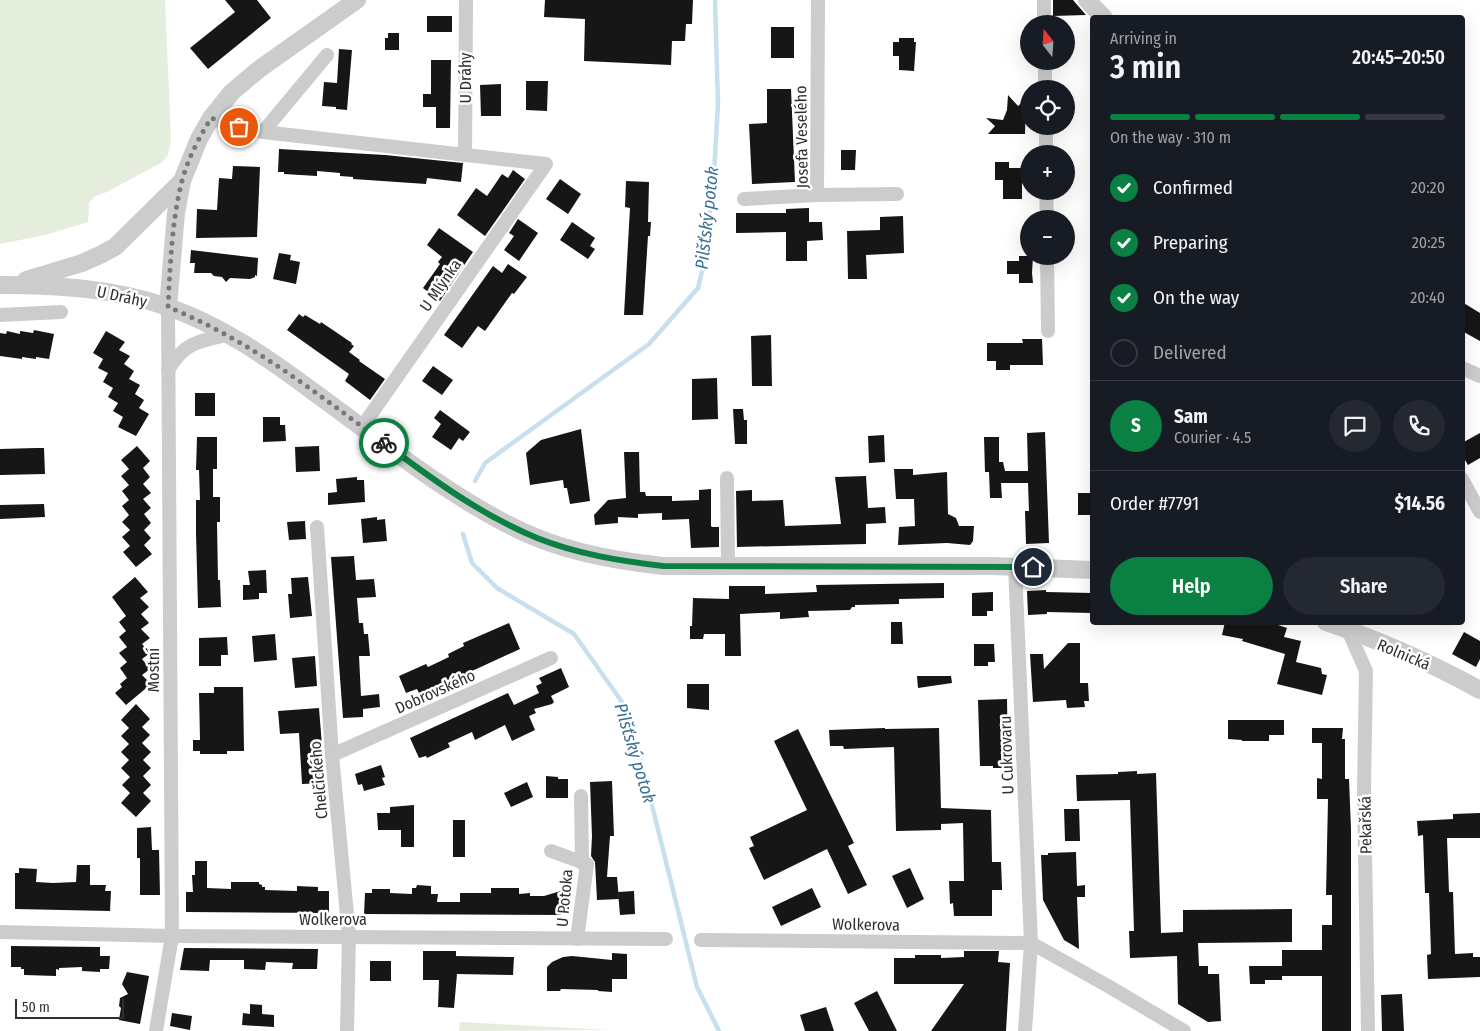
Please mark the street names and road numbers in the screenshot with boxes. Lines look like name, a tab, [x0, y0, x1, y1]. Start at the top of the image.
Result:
street label: U Dráhy	[456, 52, 475, 103]
street label: Josefa Veselého	[791, 85, 812, 189]
street label: U Mlýnka	[416, 255, 465, 315]
street label: U Dráhy	[95, 282, 150, 311]
street label: Rolnická	[1375, 635, 1433, 674]
street label: Mostní	[144, 648, 163, 692]
street label: Dobrovského	[392, 665, 478, 718]
street label: U Cukrovaru	[996, 715, 1017, 795]
street label: Chelčického	[306, 740, 331, 820]
street label: Pekařská	[1355, 796, 1376, 854]
street label: U Potoka	[553, 868, 577, 928]
street label: Wolkerova	[299, 910, 367, 929]
street label: Wolkerova	[832, 914, 900, 935]

